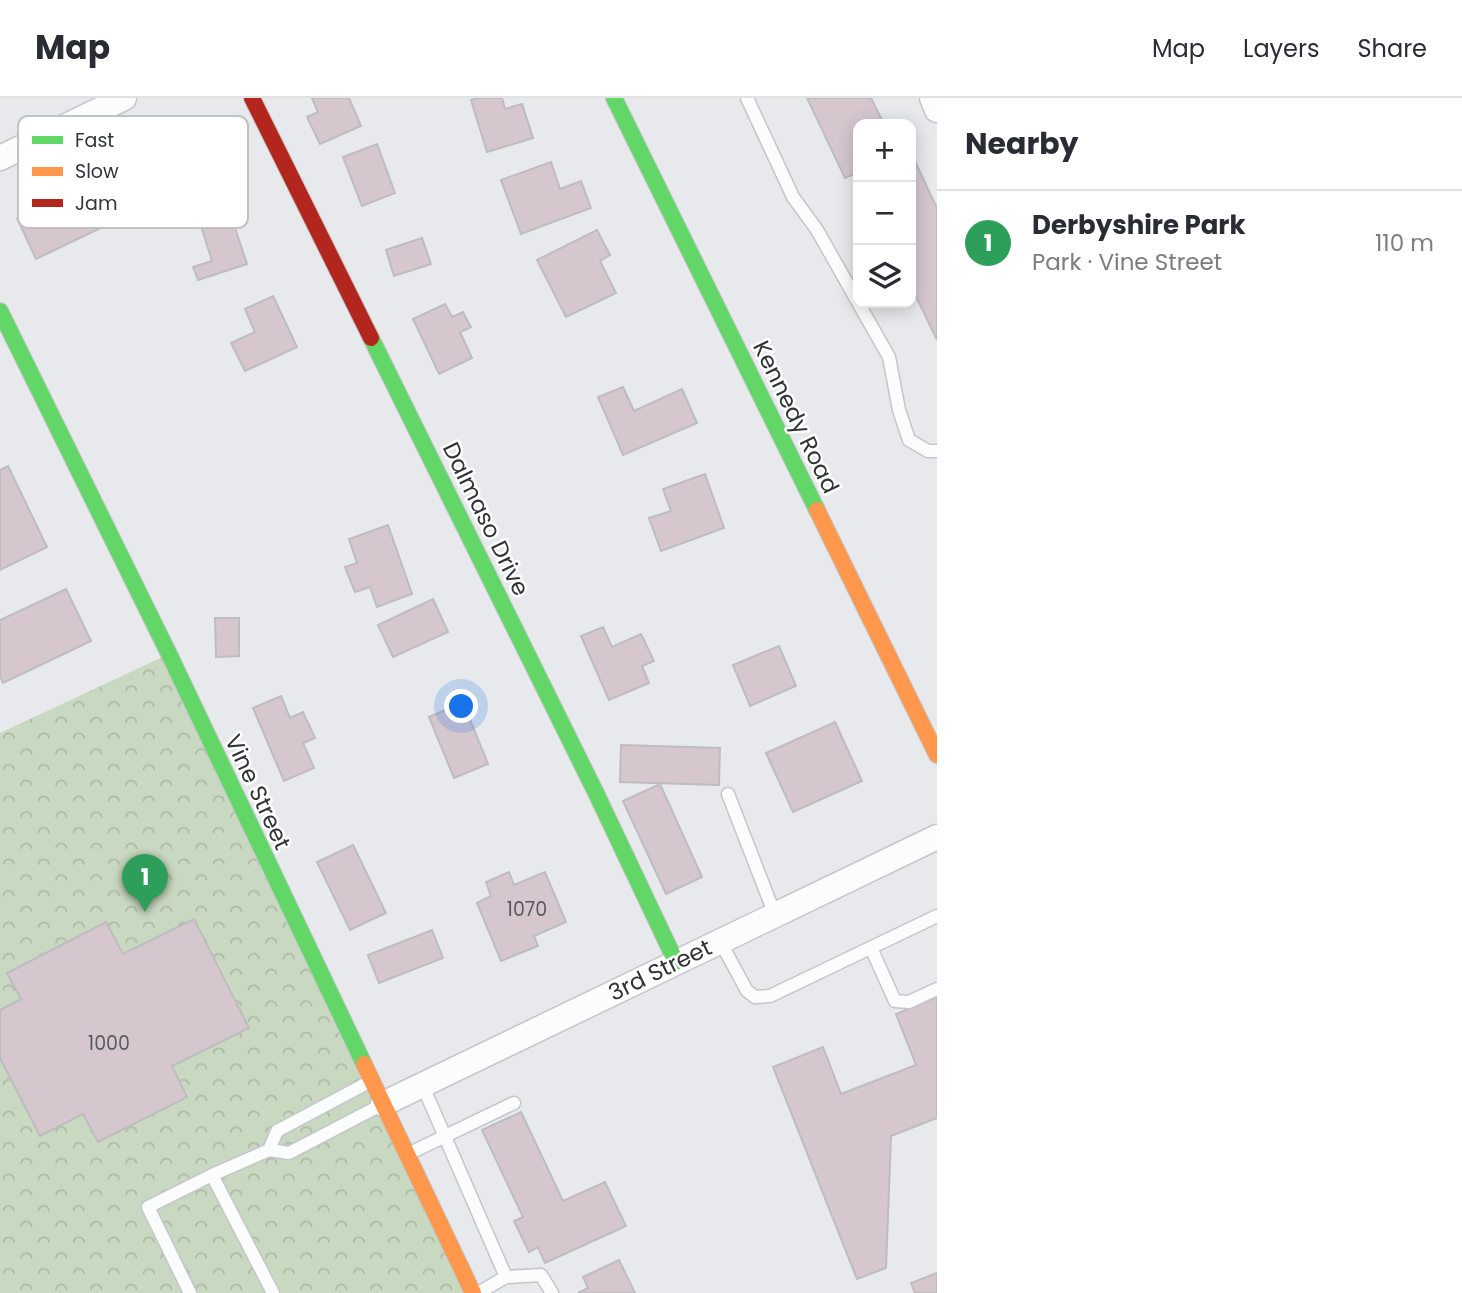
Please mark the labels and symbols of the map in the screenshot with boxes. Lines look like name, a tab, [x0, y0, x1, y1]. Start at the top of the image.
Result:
legend	[18, 116, 248, 228]
text: Fast	[75, 127, 114, 154]
text: Slow	[75, 158, 119, 185]
text: Jam	[75, 190, 117, 217]
street label: Kennedy Road	[745, 335, 847, 499]
street label: Dalmaso Drive	[435, 437, 537, 601]
your location	[444, 689, 478, 723]
street label: Vine Street	[217, 729, 299, 855]
pin: 1	[122, 854, 168, 912]
house number: 1070	[507, 896, 547, 923]
street label: 3rd Street	[603, 931, 717, 1009]
house number: 1000	[88, 1030, 130, 1057]

